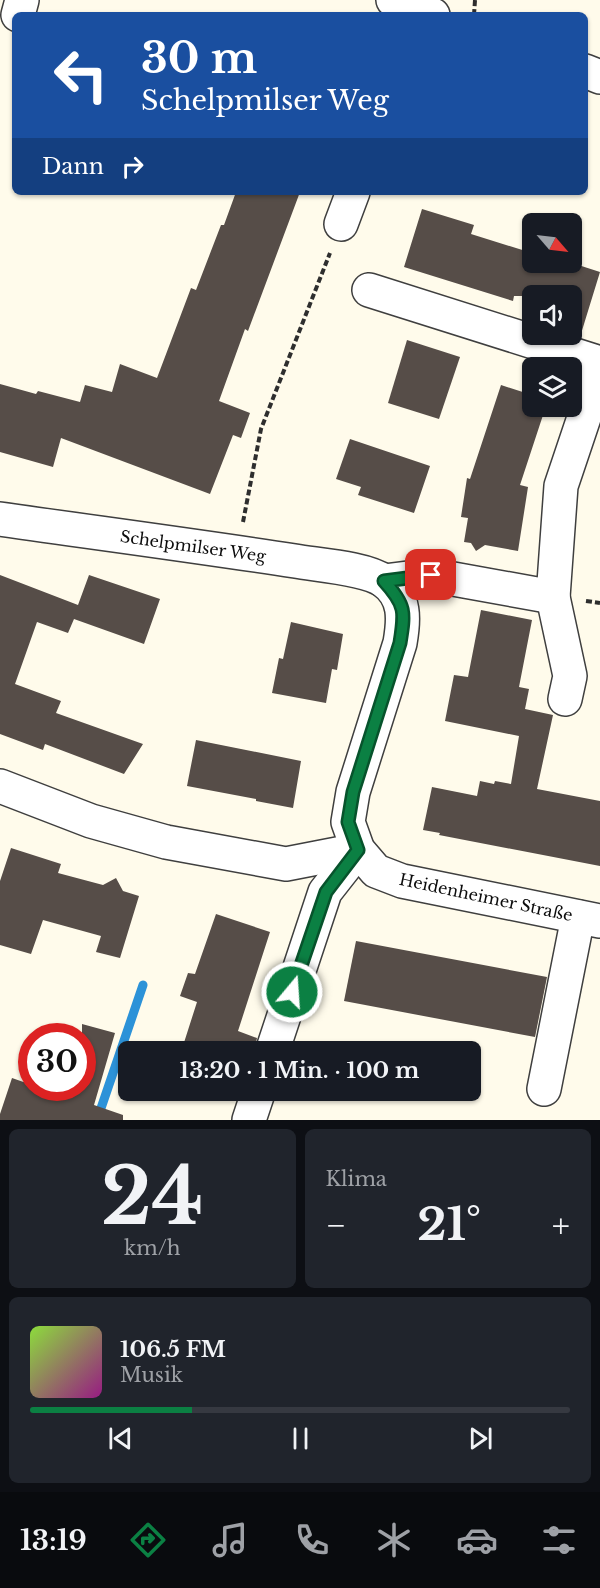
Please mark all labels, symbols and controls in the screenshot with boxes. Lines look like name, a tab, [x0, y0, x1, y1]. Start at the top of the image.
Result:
text: 30 m	[141, 32, 257, 84]
icon: left	[42, 36, 120, 114]
text: Schelpmilser Weg	[141, 84, 389, 117]
icon: right	[116, 150, 149, 183]
text: Dann	[42, 153, 104, 180]
north arrow	[522, 213, 582, 273]
map controls	[522, 213, 582, 417]
button: sound	[522, 285, 582, 345]
button: layers	[522, 357, 582, 417]
street label: Schelpmilser Weg	[119, 526, 268, 566]
pin	[405, 549, 456, 600]
icon: arrive	[414, 558, 447, 591]
street label: Heidenheimer Straße	[398, 869, 574, 925]
position arrow	[260, 960, 324, 1024]
speed limit sign: 30	[18, 1023, 96, 1101]
text: 13:20 · 1 Min. · 100 m	[180, 1057, 419, 1084]
text: 24	[101, 1148, 204, 1245]
text: Klima	[326, 1167, 387, 1191]
text: 21°	[417, 1196, 481, 1252]
text: −	[326, 1205, 346, 1246]
text: +	[552, 1205, 570, 1246]
text: km/h	[124, 1236, 181, 1260]
text: 106.5 FM	[120, 1336, 226, 1363]
text: Musik	[120, 1363, 183, 1387]
icon: previous	[104, 1422, 137, 1455]
icon: pause	[284, 1422, 317, 1455]
icon: next	[464, 1422, 497, 1455]
icon: directions	[127, 1519, 169, 1561]
icon: music	[209, 1519, 251, 1561]
icon: phone	[291, 1519, 333, 1561]
icon: climate	[373, 1519, 415, 1561]
icon: car	[456, 1519, 498, 1561]
icon: filters	[538, 1519, 580, 1561]
text: 13:19	[20, 1524, 87, 1557]

